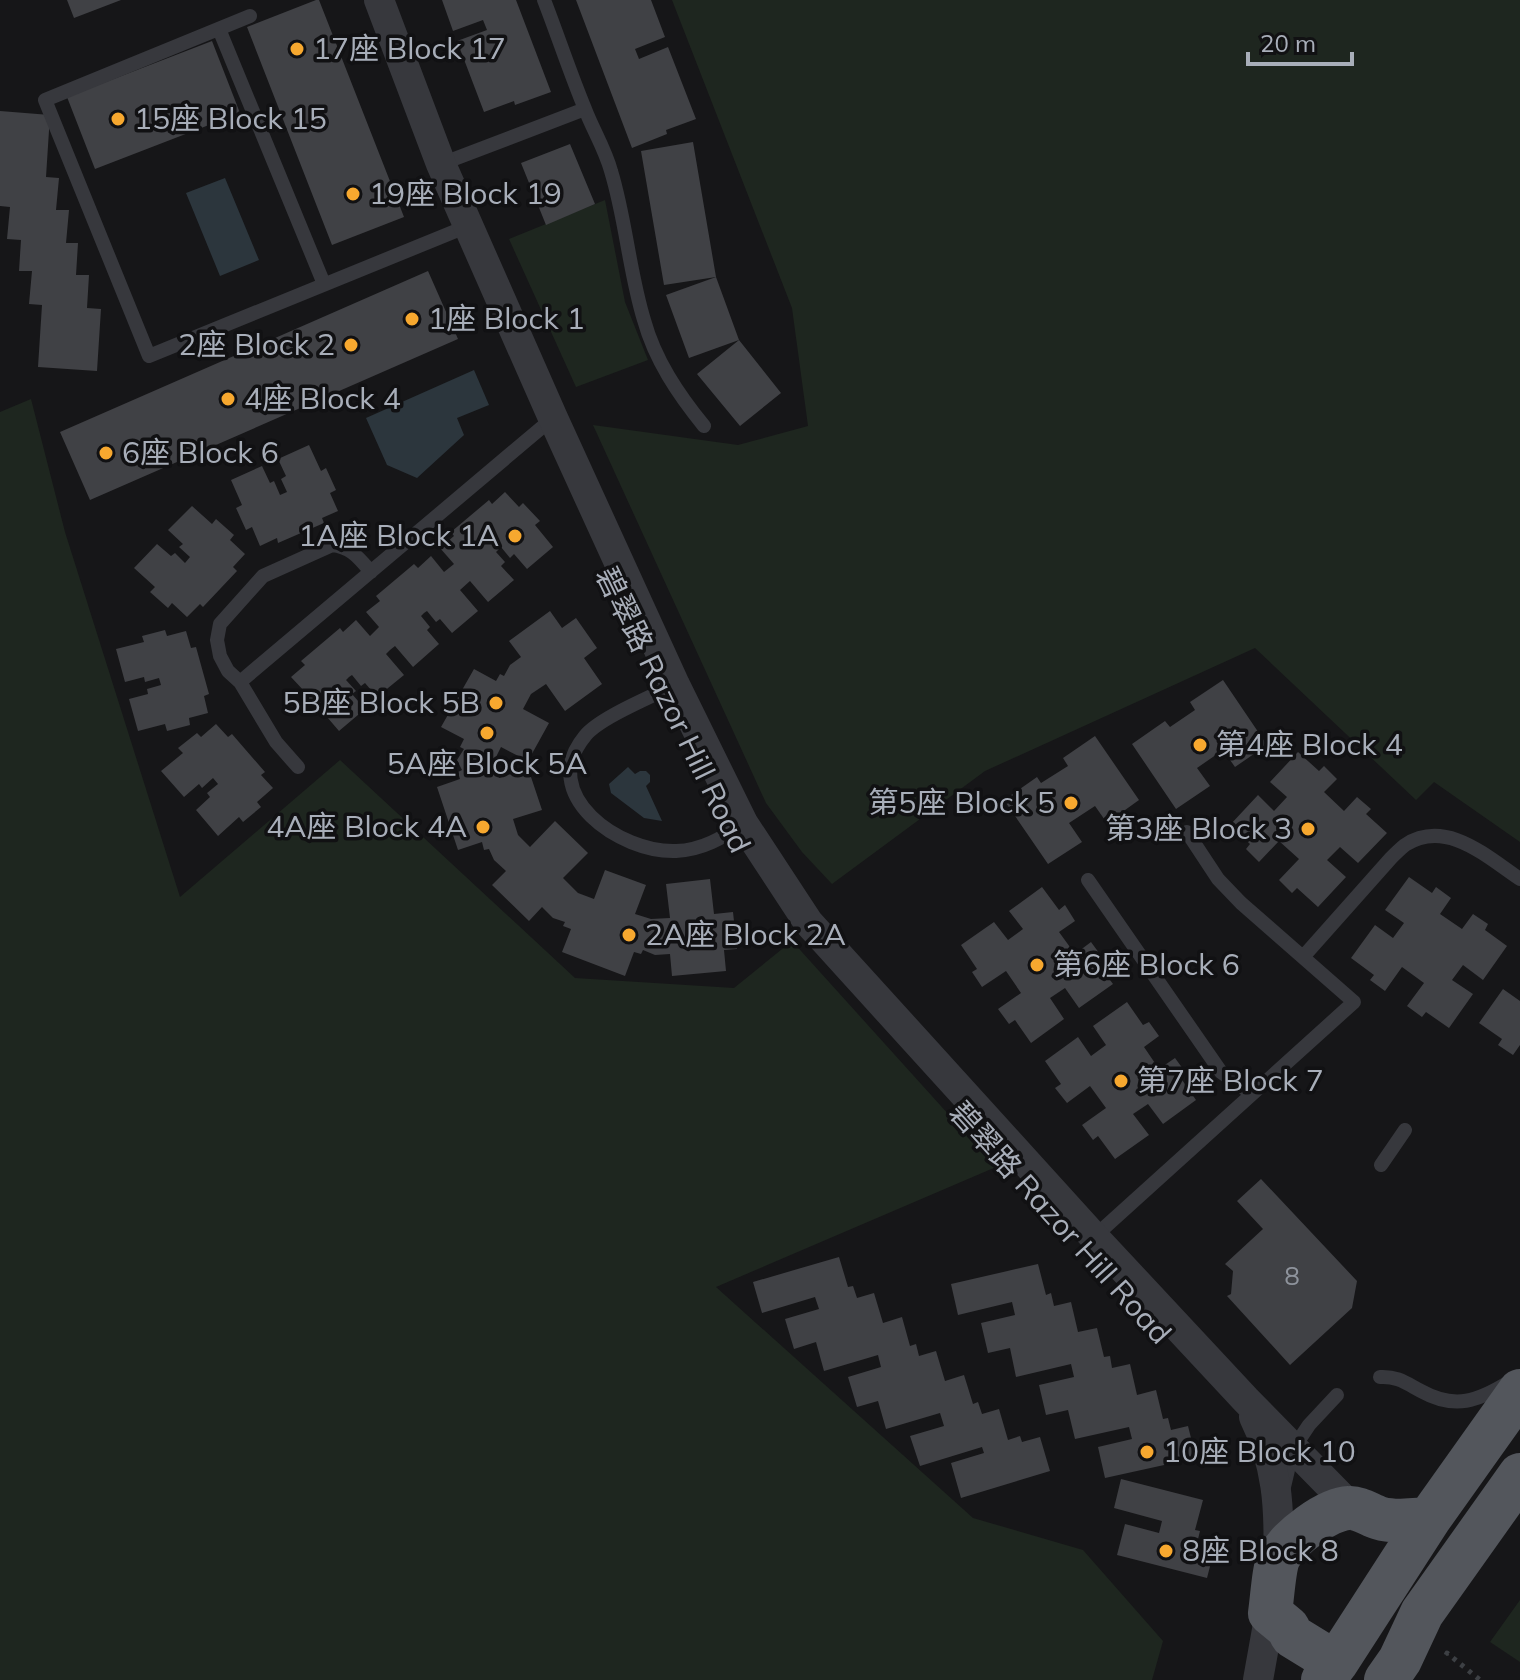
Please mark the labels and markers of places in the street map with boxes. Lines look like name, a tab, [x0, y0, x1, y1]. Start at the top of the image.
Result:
place label: 17座 Block 17	[313, 29, 506, 67]
marker: 17座 Block 17	[288, 40, 306, 58]
place label: 15座 Block 15	[134, 99, 327, 137]
marker: 15座 Block 15	[109, 110, 127, 128]
place label: 19座 Block 19	[369, 174, 562, 212]
marker: 19座 Block 19	[344, 185, 362, 203]
place label: 1座 Block 1	[428, 299, 585, 337]
marker: 1座 Block 1	[403, 310, 421, 328]
place label: 2座 Block 2	[178, 325, 335, 363]
marker: 2座 Block 2	[342, 336, 360, 354]
place label: 4座 Block 4	[244, 379, 401, 417]
marker: 4座 Block 4	[219, 390, 237, 408]
place label: 6座 Block 6	[122, 433, 279, 471]
marker: 6座 Block 6	[97, 444, 115, 462]
place label: 1A座 Block 1A	[298, 516, 499, 554]
marker: 1A座 Block 1A	[506, 527, 524, 545]
place label: 5B座 Block 5B	[283, 683, 480, 721]
marker: 5B座 Block 5B	[487, 694, 505, 712]
marker: 5A座 Block 5A	[478, 724, 496, 742]
place label: 第4座 Block 4	[1216, 725, 1403, 763]
marker: 第4座 Block 4	[1191, 736, 1209, 754]
place label: 5A座 Block 5A	[387, 744, 587, 782]
place label: 第5座 Block 5	[868, 783, 1055, 821]
marker: 第5座 Block 5	[1062, 794, 1080, 812]
place label: 4A座 Block 4A	[266, 807, 467, 845]
place label: 第3座 Block 3	[1105, 809, 1292, 847]
marker: 4A座 Block 4A	[474, 818, 492, 836]
marker: 第3座 Block 3	[1299, 820, 1317, 838]
place label: 2A座 Block 2A	[645, 915, 846, 953]
marker: 2A座 Block 2A	[620, 926, 638, 944]
place label: 第6座 Block 6	[1053, 945, 1240, 983]
marker: 第6座 Block 6	[1028, 956, 1046, 974]
place label: 第7座 Block 7	[1137, 1061, 1324, 1099]
marker: 第7座 Block 7	[1112, 1072, 1130, 1090]
place label: 10座 Block 10	[1163, 1432, 1356, 1470]
marker: 10座 Block 10	[1138, 1443, 1156, 1461]
place label: 8座 Block 8	[1182, 1531, 1339, 1569]
marker: 8座 Block 8	[1157, 1542, 1175, 1560]

